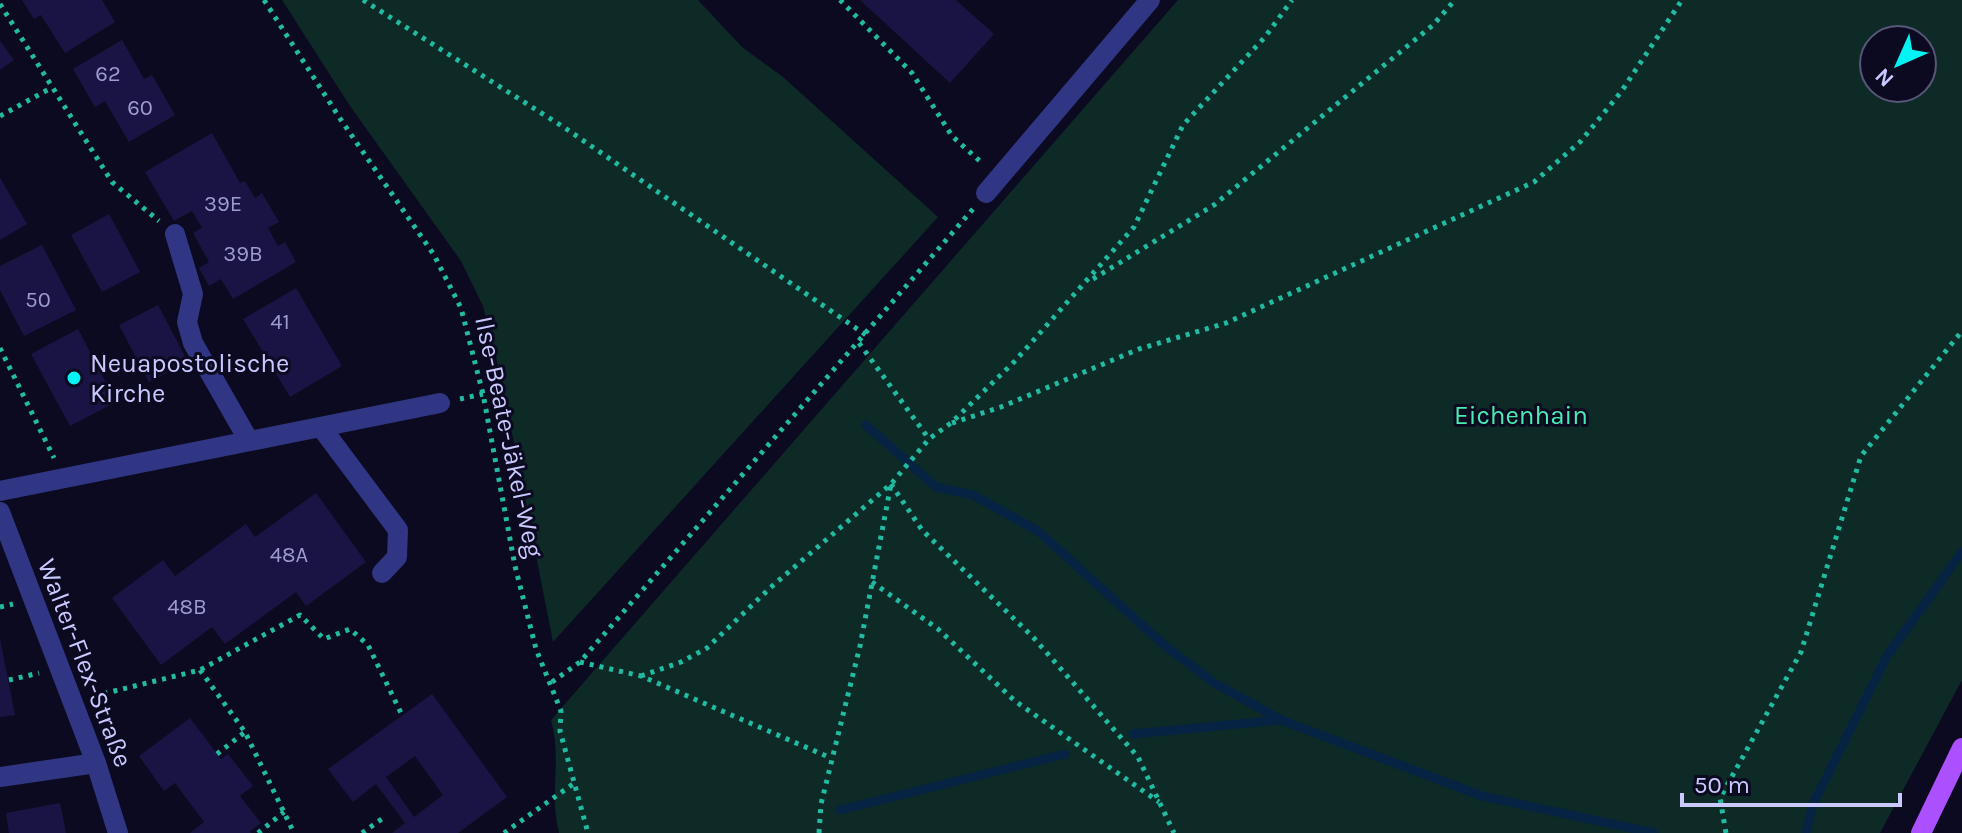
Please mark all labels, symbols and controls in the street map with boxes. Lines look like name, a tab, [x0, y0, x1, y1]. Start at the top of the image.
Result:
north arrow	[1858, 24, 1938, 104]
house number: 62	[95, 61, 121, 87]
text: N	[1870, 63, 1899, 92]
house number: 60	[127, 95, 153, 121]
house number: 39E	[204, 191, 242, 217]
house number: 39B	[223, 241, 263, 267]
house number: 50	[25, 287, 51, 313]
house number: 41	[270, 309, 290, 335]
street label: Ilse-Beate-Jäkel-Weg	[468, 313, 550, 561]
place label: Neuapostolische Kirche	[90, 348, 289, 409]
marker: Neuapostolische Kirche	[65, 369, 83, 387]
park label: Eichenhain	[1454, 400, 1588, 431]
house number: 48A	[270, 542, 309, 568]
street label: Walter-Flex-Straße	[31, 554, 139, 772]
house number: 48B	[167, 594, 207, 620]
scale bar	[1682, 757, 1900, 807]
text: 50 m	[1694, 771, 1750, 799]

